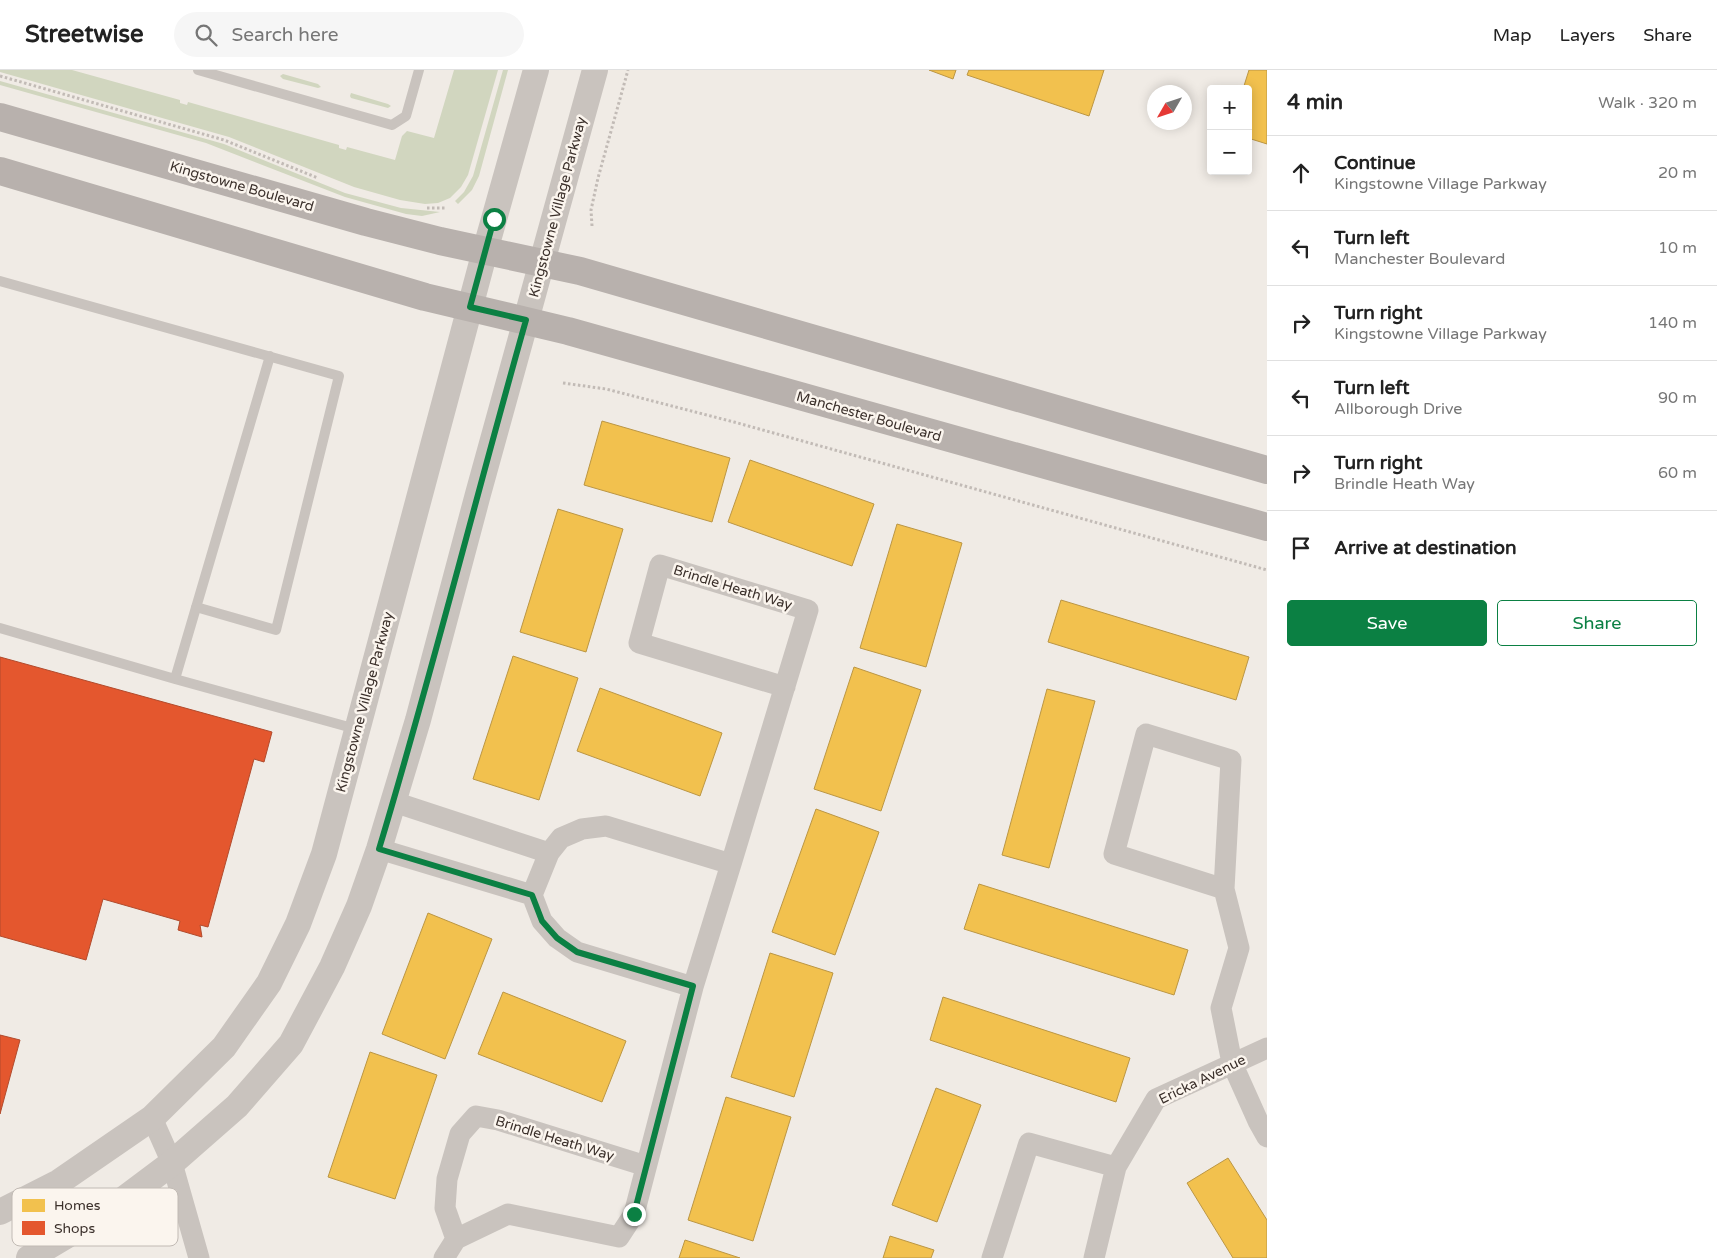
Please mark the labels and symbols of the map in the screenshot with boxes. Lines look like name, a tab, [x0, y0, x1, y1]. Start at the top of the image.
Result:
north arrow	[1147, 85, 1192, 130]
street label: Kingstowne Village Parkway	[525, 115, 590, 299]
street label: Kingstowne Boulevard	[168, 158, 316, 215]
route start	[483, 208, 506, 231]
street label: Manchester Boulevard	[794, 388, 943, 445]
street label: Brindle Heath Way	[671, 561, 795, 614]
street label: Kingstowne Village Parkway	[332, 610, 397, 794]
street label: Ericka Avenue	[1156, 1051, 1248, 1108]
street label: Brindle Heath Way	[493, 1112, 617, 1165]
legend	[12, 1188, 178, 1246]
text: Homes	[54, 1197, 101, 1214]
route end	[623, 1203, 646, 1226]
text: Shops	[54, 1220, 95, 1237]

